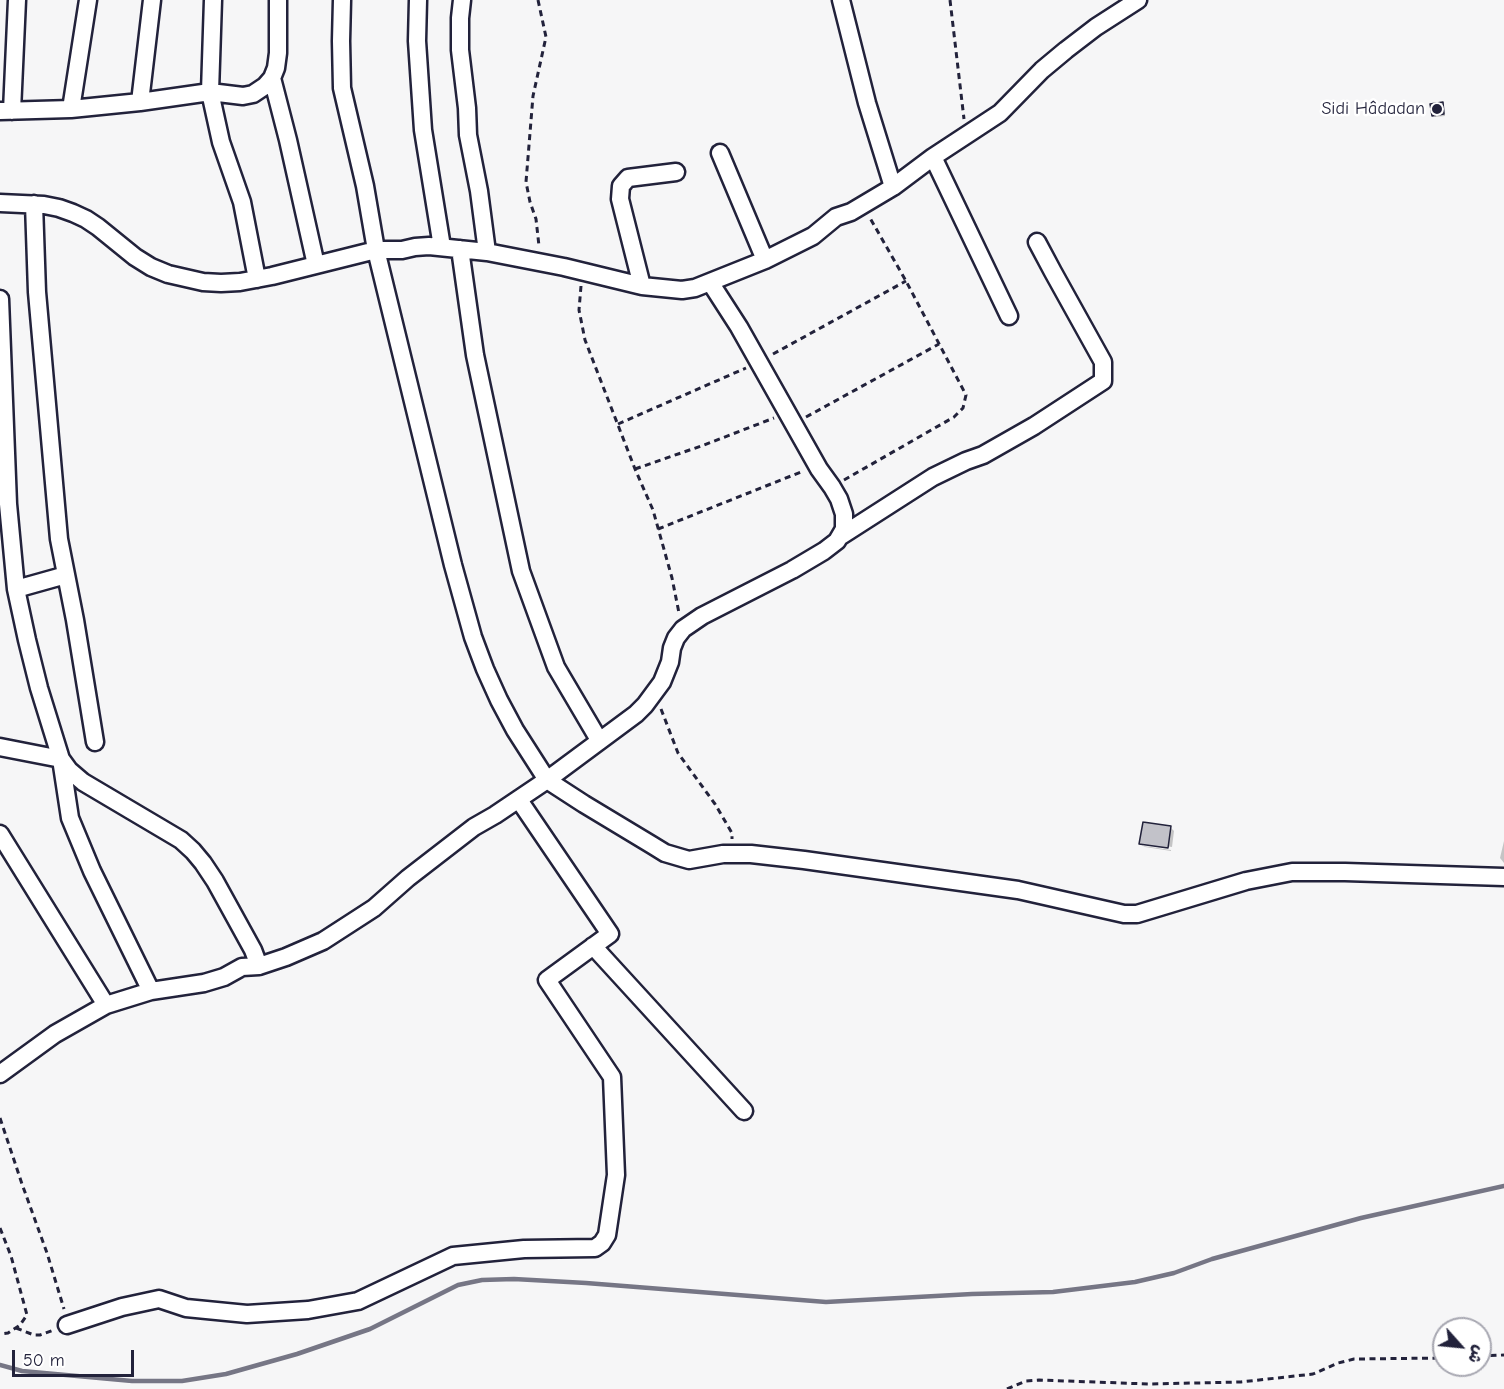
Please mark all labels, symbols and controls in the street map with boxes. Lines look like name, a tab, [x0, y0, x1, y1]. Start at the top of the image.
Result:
place label: Sidi Hâdadan	[1321, 98, 1425, 120]
marker: Sidi Hâdadan	[1430, 102, 1444, 116]
north arrow	[1432, 1317, 1492, 1377]
scale bar	[15, 1338, 136, 1376]
text: ش	[1464, 1342, 1488, 1366]
text: 50 m	[23, 1350, 65, 1371]

